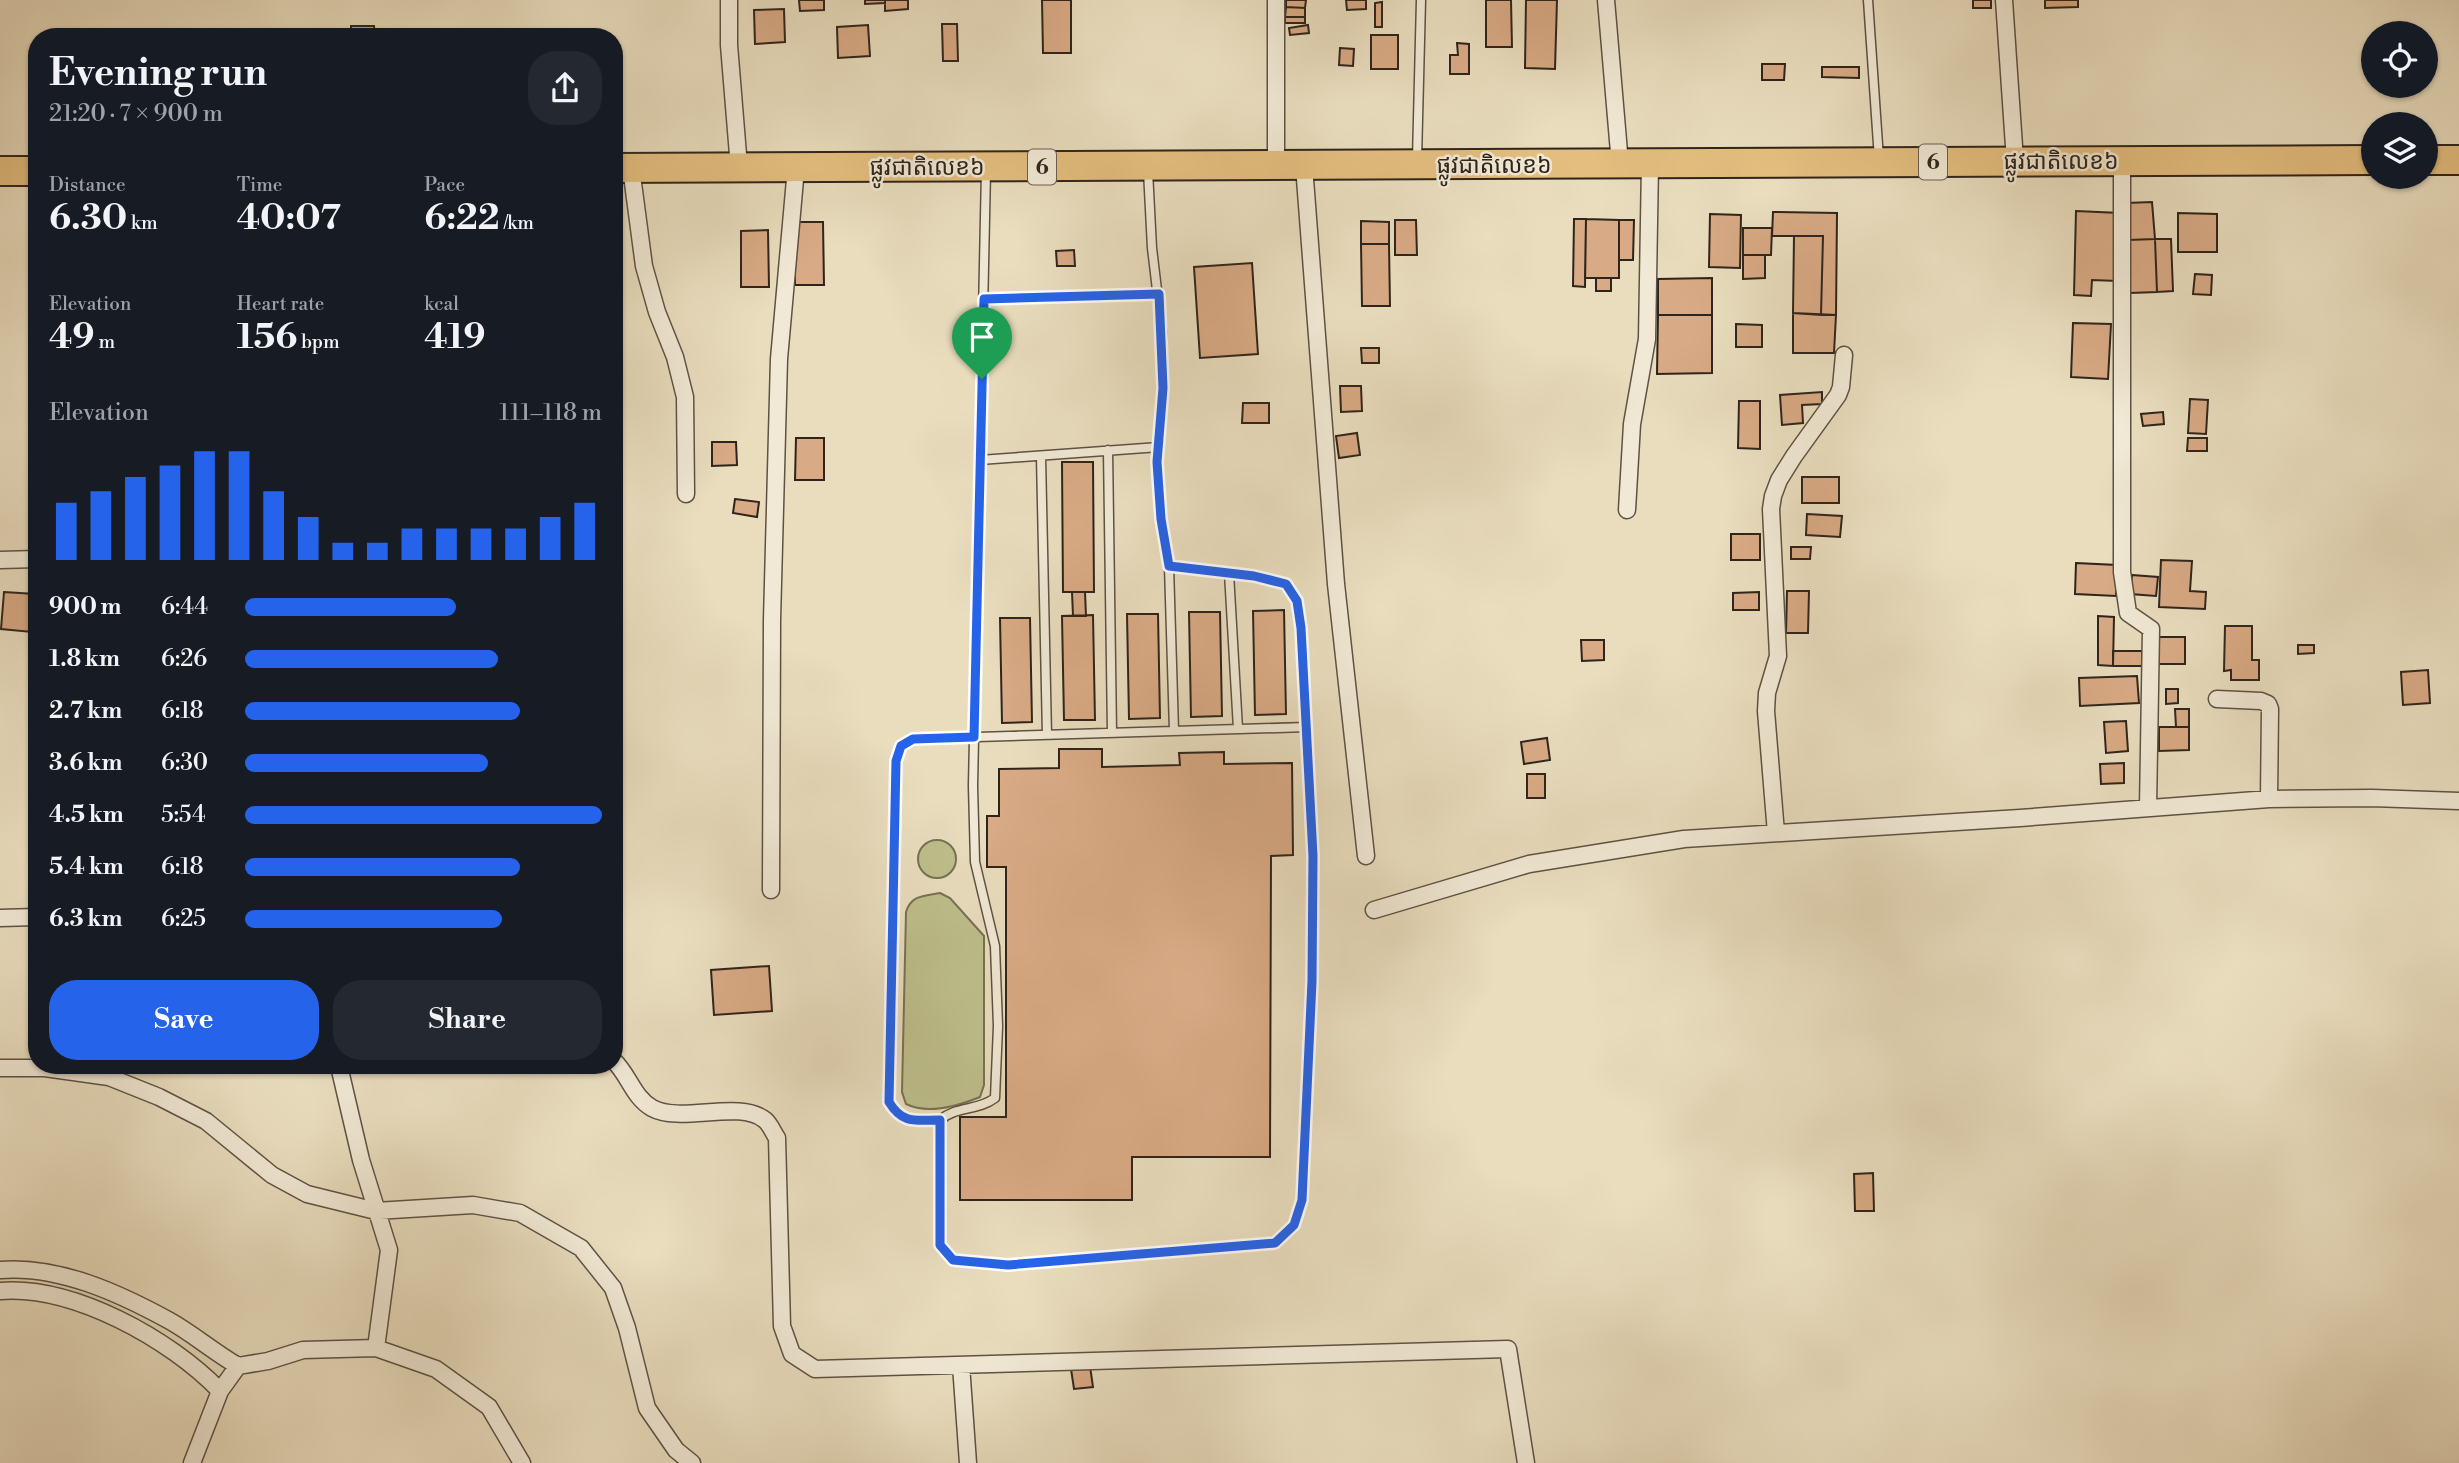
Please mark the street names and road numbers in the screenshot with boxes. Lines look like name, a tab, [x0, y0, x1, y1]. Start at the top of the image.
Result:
road number: 6	[1919, 144, 1947, 180]
street label: ផ្លូវជាតិលេខ៦	[2003, 148, 2119, 183]
road number: 6	[1028, 150, 1056, 184]
street label: ផ្លូវជាតិលេខ៦	[1436, 152, 1552, 187]
street label: ផ្លូវជាតិលេខ៦	[869, 154, 985, 189]

